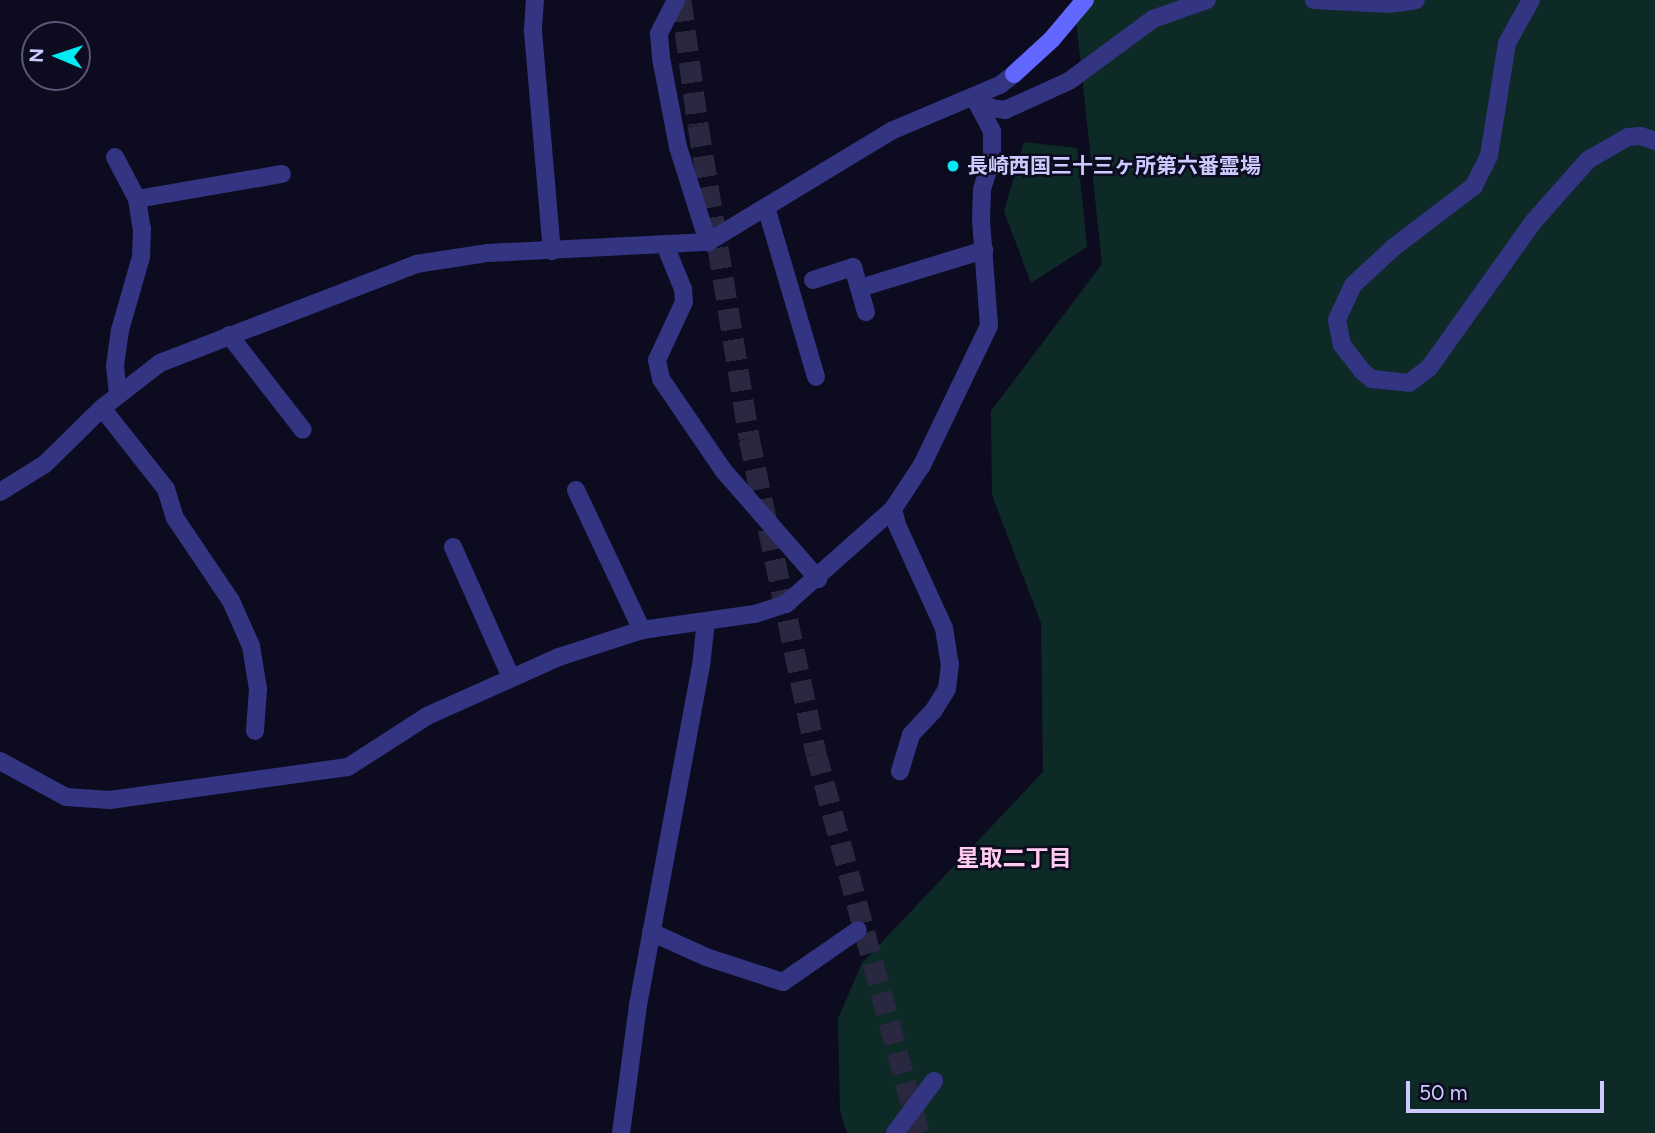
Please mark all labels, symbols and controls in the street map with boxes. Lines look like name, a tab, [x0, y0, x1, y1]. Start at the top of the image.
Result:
north arrow	[21, 21, 91, 91]
text: N	[25, 48, 48, 63]
place label: 長崎西国三十三ヶ所第六番霊場	[967, 153, 1261, 179]
marker: 長崎西国三十三ヶ所第六番霊場	[945, 158, 961, 174]
district label: 星取二丁目	[957, 844, 1071, 872]
scale bar	[1410, 1066, 1608, 1110]
text: 50 m	[1419, 1080, 1468, 1105]

